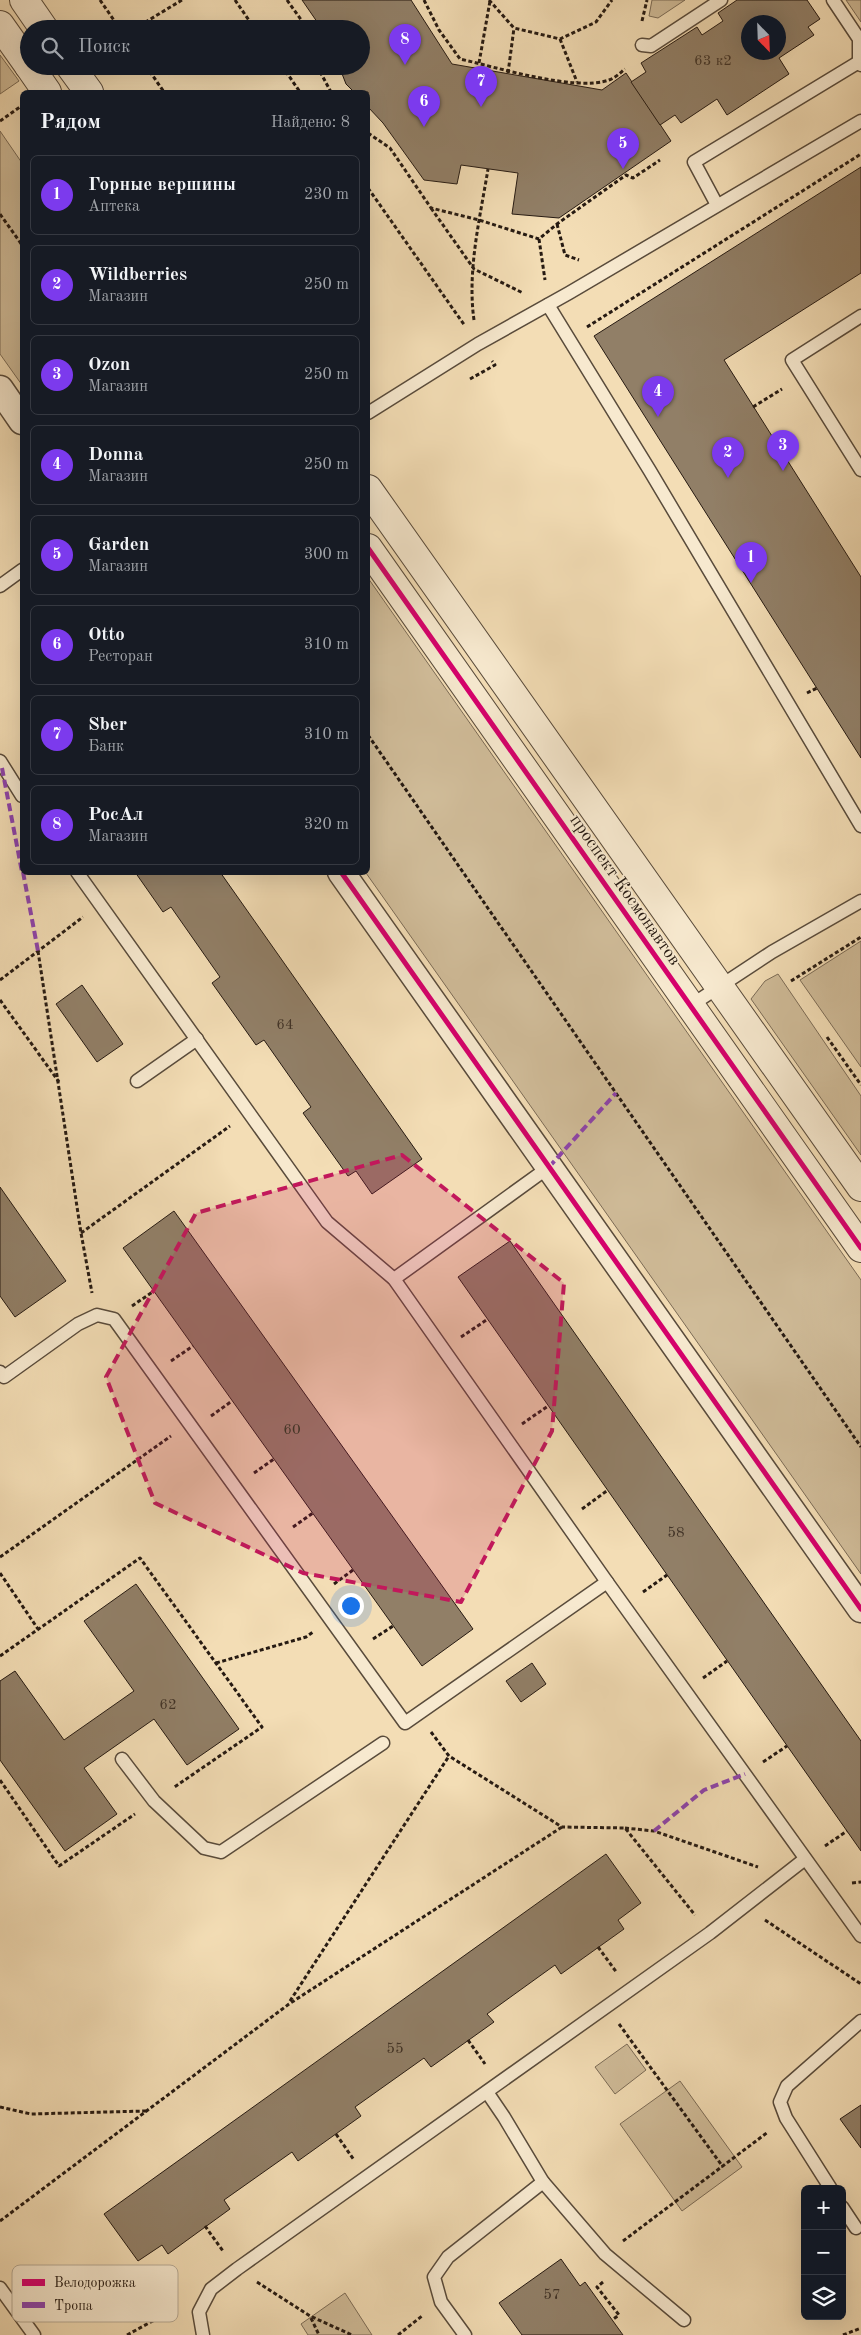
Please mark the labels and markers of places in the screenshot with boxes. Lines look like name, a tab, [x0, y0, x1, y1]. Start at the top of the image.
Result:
pin: 8	[389, 24, 421, 65]
pin: 7	[465, 66, 497, 107]
pin: 6	[408, 86, 440, 127]
pin: 5	[607, 128, 639, 169]
pin: 4	[642, 376, 674, 417]
pin: 3	[767, 430, 799, 471]
pin: 2	[712, 437, 744, 478]
pin: 1	[735, 542, 767, 583]

